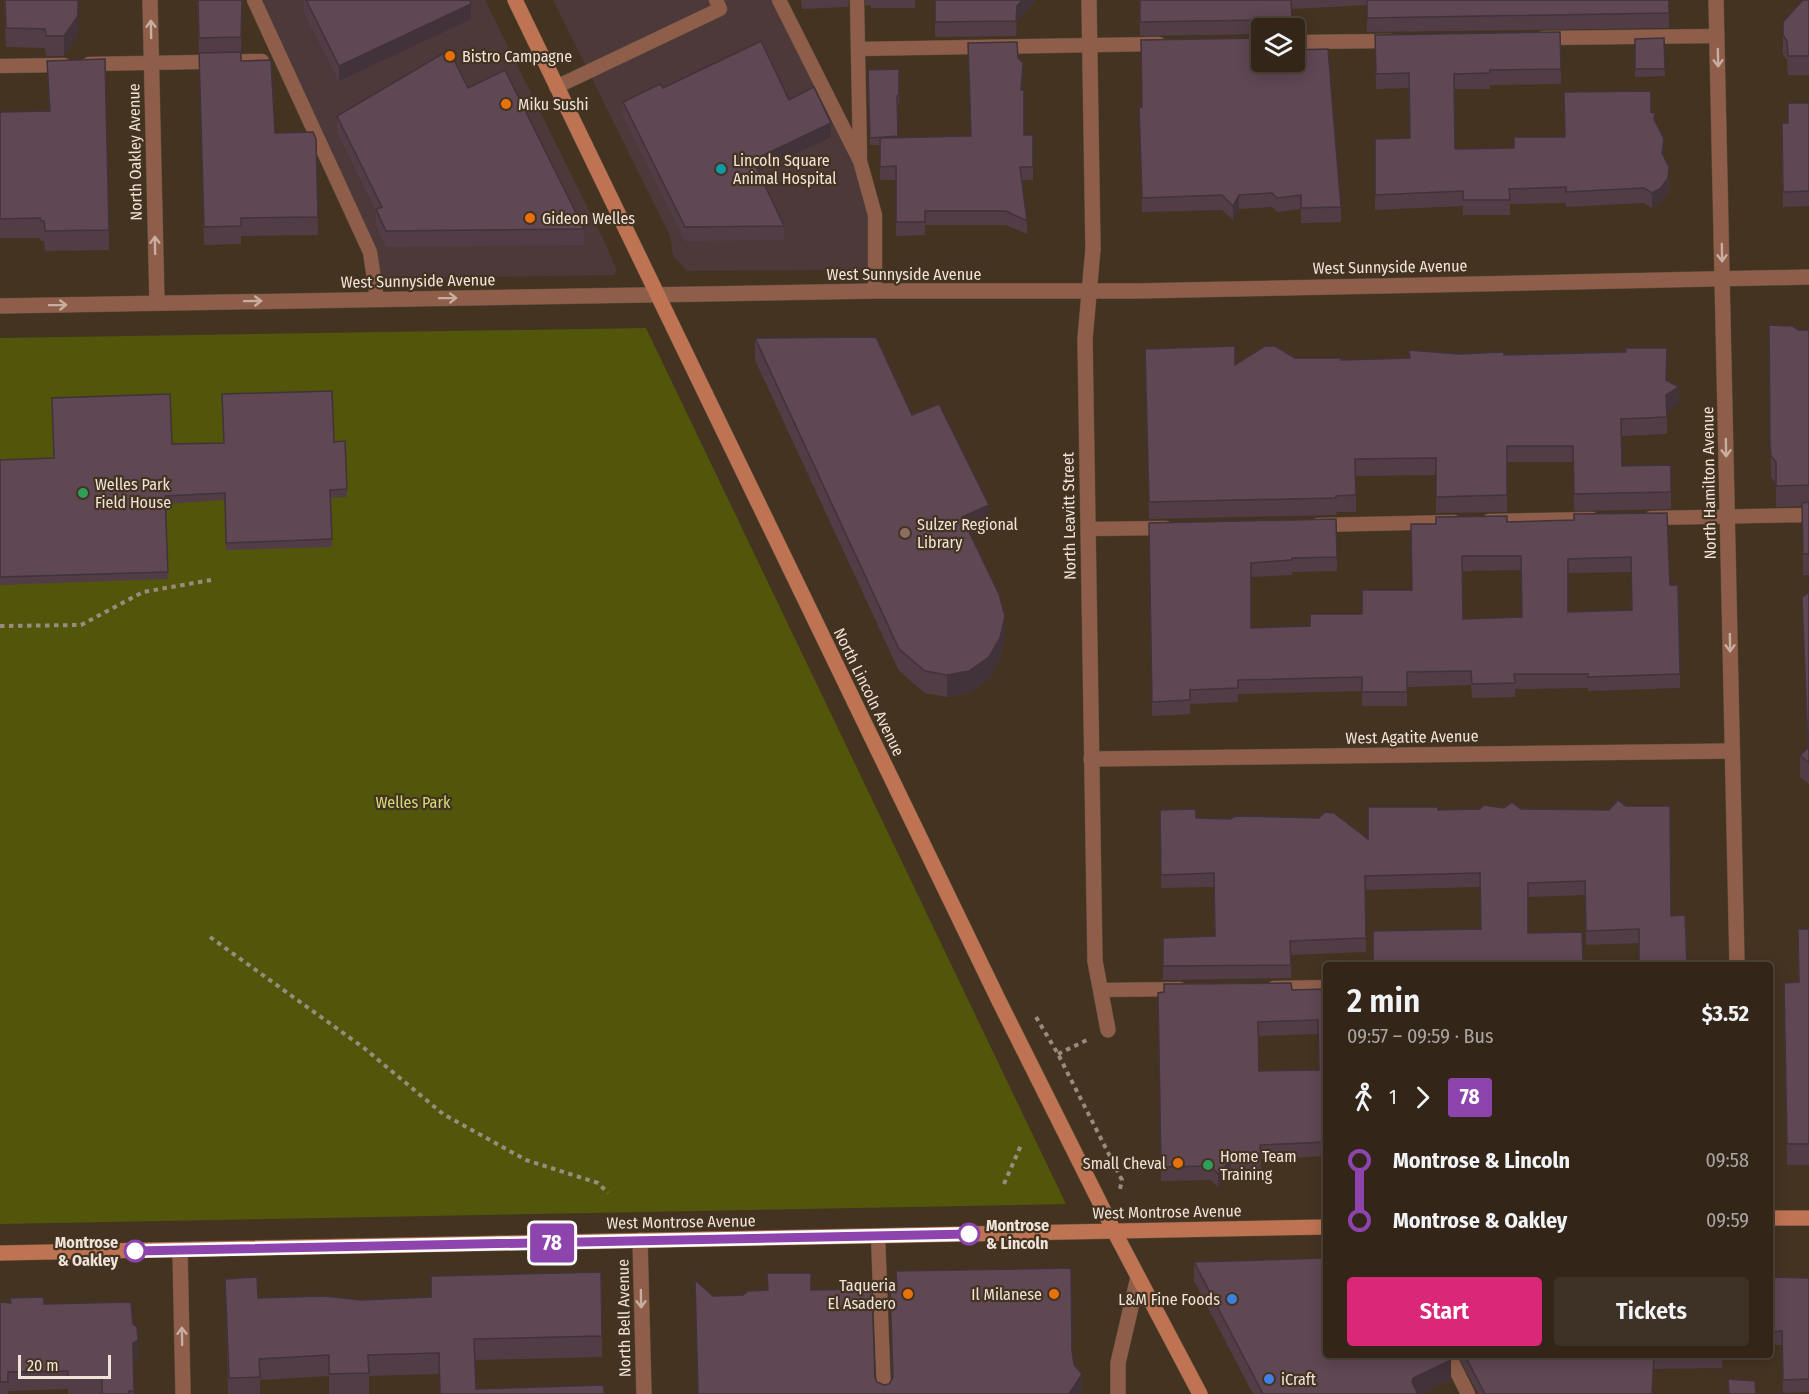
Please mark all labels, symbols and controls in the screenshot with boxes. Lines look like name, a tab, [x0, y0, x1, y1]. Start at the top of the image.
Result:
map controls	[1251, 18, 1305, 72]
button: layers	[1251, 18, 1305, 72]
one-way arrow	[145, 19, 156, 39]
place label: Bistro Campagne	[462, 47, 572, 66]
one-way arrow	[1712, 48, 1723, 68]
marker: Bistro Campagne	[443, 49, 457, 63]
street label: North Oakley Avenue	[124, 83, 146, 221]
place label: Miku Sushi	[518, 95, 588, 114]
marker: Miku Sushi	[499, 97, 513, 111]
place label: Lincoln Square Animal Hospital	[733, 151, 836, 188]
marker: Lincoln Square Animal Hospital	[714, 162, 728, 176]
place label: Gideon Welles	[542, 209, 635, 228]
marker: Gideon Welles	[523, 211, 537, 225]
one-way arrow	[150, 235, 161, 255]
one-way arrow	[1716, 243, 1728, 263]
street label: West Sunnyside Avenue	[1312, 256, 1468, 278]
street label: West Sunnyside Avenue	[827, 265, 981, 284]
street label: West Sunnyside Avenue	[340, 270, 496, 292]
one-way arrow	[438, 292, 458, 304]
one-way arrow	[243, 296, 263, 307]
one-way arrow	[48, 299, 68, 311]
street label: North Hamilton Avenue	[1698, 406, 1720, 560]
one-way arrow	[1720, 438, 1732, 458]
street label: North Leavitt Street	[1058, 451, 1080, 580]
place label: Welles Park Field House	[95, 475, 171, 512]
marker: Welles Park Field House	[76, 486, 90, 500]
place label: Sulzer Regional Library	[917, 515, 1018, 552]
marker: Sulzer Regional Library	[898, 526, 912, 540]
street label: North Lincoln Avenue	[830, 625, 908, 759]
one-way arrow	[1724, 633, 1736, 653]
street label: West Agatite Avenue	[1345, 726, 1479, 748]
park label: Welles Park	[375, 793, 451, 812]
text: 2 min	[1347, 981, 1420, 1021]
text: $3.52	[1702, 1000, 1749, 1027]
text: 09:57 – 09:59 · Bus	[1347, 1024, 1494, 1048]
icon: walk	[1347, 1081, 1380, 1114]
icon: forward	[1406, 1081, 1439, 1114]
text: 78	[1460, 1084, 1480, 1110]
text: 1	[1389, 1085, 1397, 1109]
place label: Home Team Training	[1220, 1147, 1297, 1184]
text: Montrose & Lincoln	[1393, 1147, 1570, 1174]
text: 09:58	[1706, 1148, 1749, 1172]
place label: Small Cheval	[1083, 1154, 1166, 1173]
marker: Small Cheval	[1171, 1156, 1185, 1170]
marker: Home Team Training	[1201, 1158, 1215, 1172]
street label: West Montrose Avenue	[1092, 1201, 1242, 1223]
text: Montrose & Oakley	[1393, 1207, 1567, 1234]
text: 09:59	[1706, 1208, 1749, 1232]
street label: West Montrose Avenue	[606, 1211, 756, 1233]
place label: Montrose & Lincoln	[986, 1216, 1049, 1253]
marker: Montrose & Lincoln	[958, 1223, 980, 1245]
line badge: 78	[525, 1224, 579, 1262]
text: 78	[542, 1230, 562, 1256]
place label: Montrose & Oakley	[55, 1233, 118, 1270]
marker: Montrose & Oakley	[124, 1240, 146, 1262]
street label: North Bell Avenue	[613, 1259, 635, 1377]
place label: Taqueria El Asadero	[828, 1276, 896, 1313]
button: Start	[1347, 1277, 1542, 1346]
button: Tickets	[1554, 1277, 1749, 1346]
place label: Il Milanese	[971, 1285, 1042, 1304]
marker: Taqueria El Asadero	[901, 1287, 915, 1301]
marker: Il Milanese	[1047, 1287, 1061, 1301]
one-way arrow	[636, 1288, 647, 1308]
place label: L&M Fine Foods	[1118, 1290, 1220, 1309]
marker: L&M Fine Foods	[1225, 1292, 1239, 1306]
one-way arrow	[176, 1326, 188, 1346]
scale bar	[18, 1352, 111, 1380]
text: 20 m	[27, 1356, 58, 1375]
place label: iCraft	[1281, 1370, 1317, 1389]
marker: iCraft	[1262, 1372, 1276, 1386]

